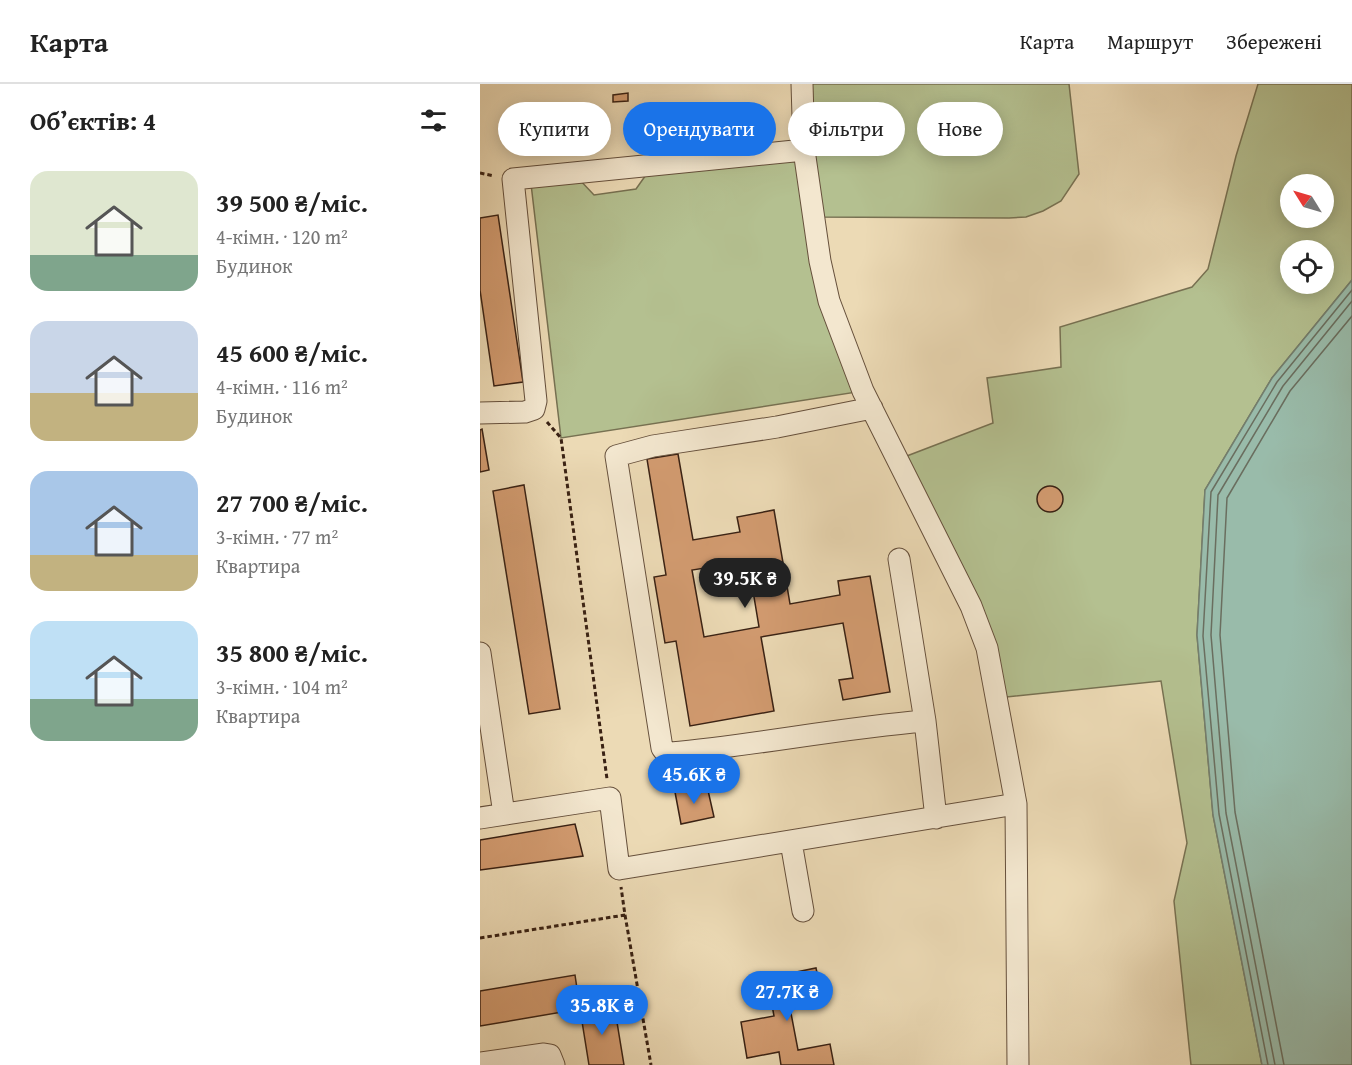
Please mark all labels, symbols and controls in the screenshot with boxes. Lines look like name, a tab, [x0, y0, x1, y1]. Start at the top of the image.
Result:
text: Карта	[30, 21, 108, 62]
text: Карта	[1020, 26, 1074, 57]
text: Маршрут	[1107, 26, 1193, 57]
text: Збережені	[1226, 26, 1322, 57]
text: Об’єктів: 4	[30, 101, 156, 140]
chip: Купити	[498, 102, 611, 156]
chip: Орендувати	[623, 102, 776, 156]
chip: Фільтри	[788, 102, 905, 156]
chip: Нове	[917, 102, 1003, 156]
icon: filters	[417, 104, 450, 137]
north arrow	[1280, 174, 1334, 228]
map controls	[1280, 174, 1334, 294]
text: 39 500 ₴/міс.	[216, 183, 368, 222]
icon: home	[78, 195, 150, 267]
text: 4-кімн. · 120 m²	[216, 222, 348, 251]
button: locate	[1280, 240, 1334, 294]
text: Будинок	[216, 251, 293, 280]
text: 45 600 ₴/міс.	[216, 333, 368, 372]
icon: home	[78, 345, 150, 417]
text: 4-кімн. · 116 m²	[216, 372, 348, 401]
text: Будинок	[216, 401, 293, 430]
text: 27 700 ₴/міс.	[216, 483, 368, 522]
icon: home	[78, 495, 150, 567]
text: 3-кімн. · 77 m²	[216, 522, 338, 551]
text: Квартира	[216, 551, 300, 580]
pin: 39.5K ₴	[690, 558, 800, 609]
text: 39.5K ₴	[713, 563, 777, 592]
text: 35 800 ₴/міс.	[216, 633, 368, 672]
icon: home	[78, 645, 150, 717]
text: 3-кімн. · 104 m²	[216, 672, 348, 701]
text: Квартира	[216, 701, 300, 730]
pin: 45.6K ₴	[639, 754, 749, 805]
text: 45.6K ₴	[662, 759, 726, 788]
pin: 27.7K ₴	[732, 971, 842, 1022]
text: 27.7K ₴	[755, 976, 819, 1005]
pin: 35.8K ₴	[547, 985, 657, 1036]
text: 35.8K ₴	[570, 990, 634, 1019]

